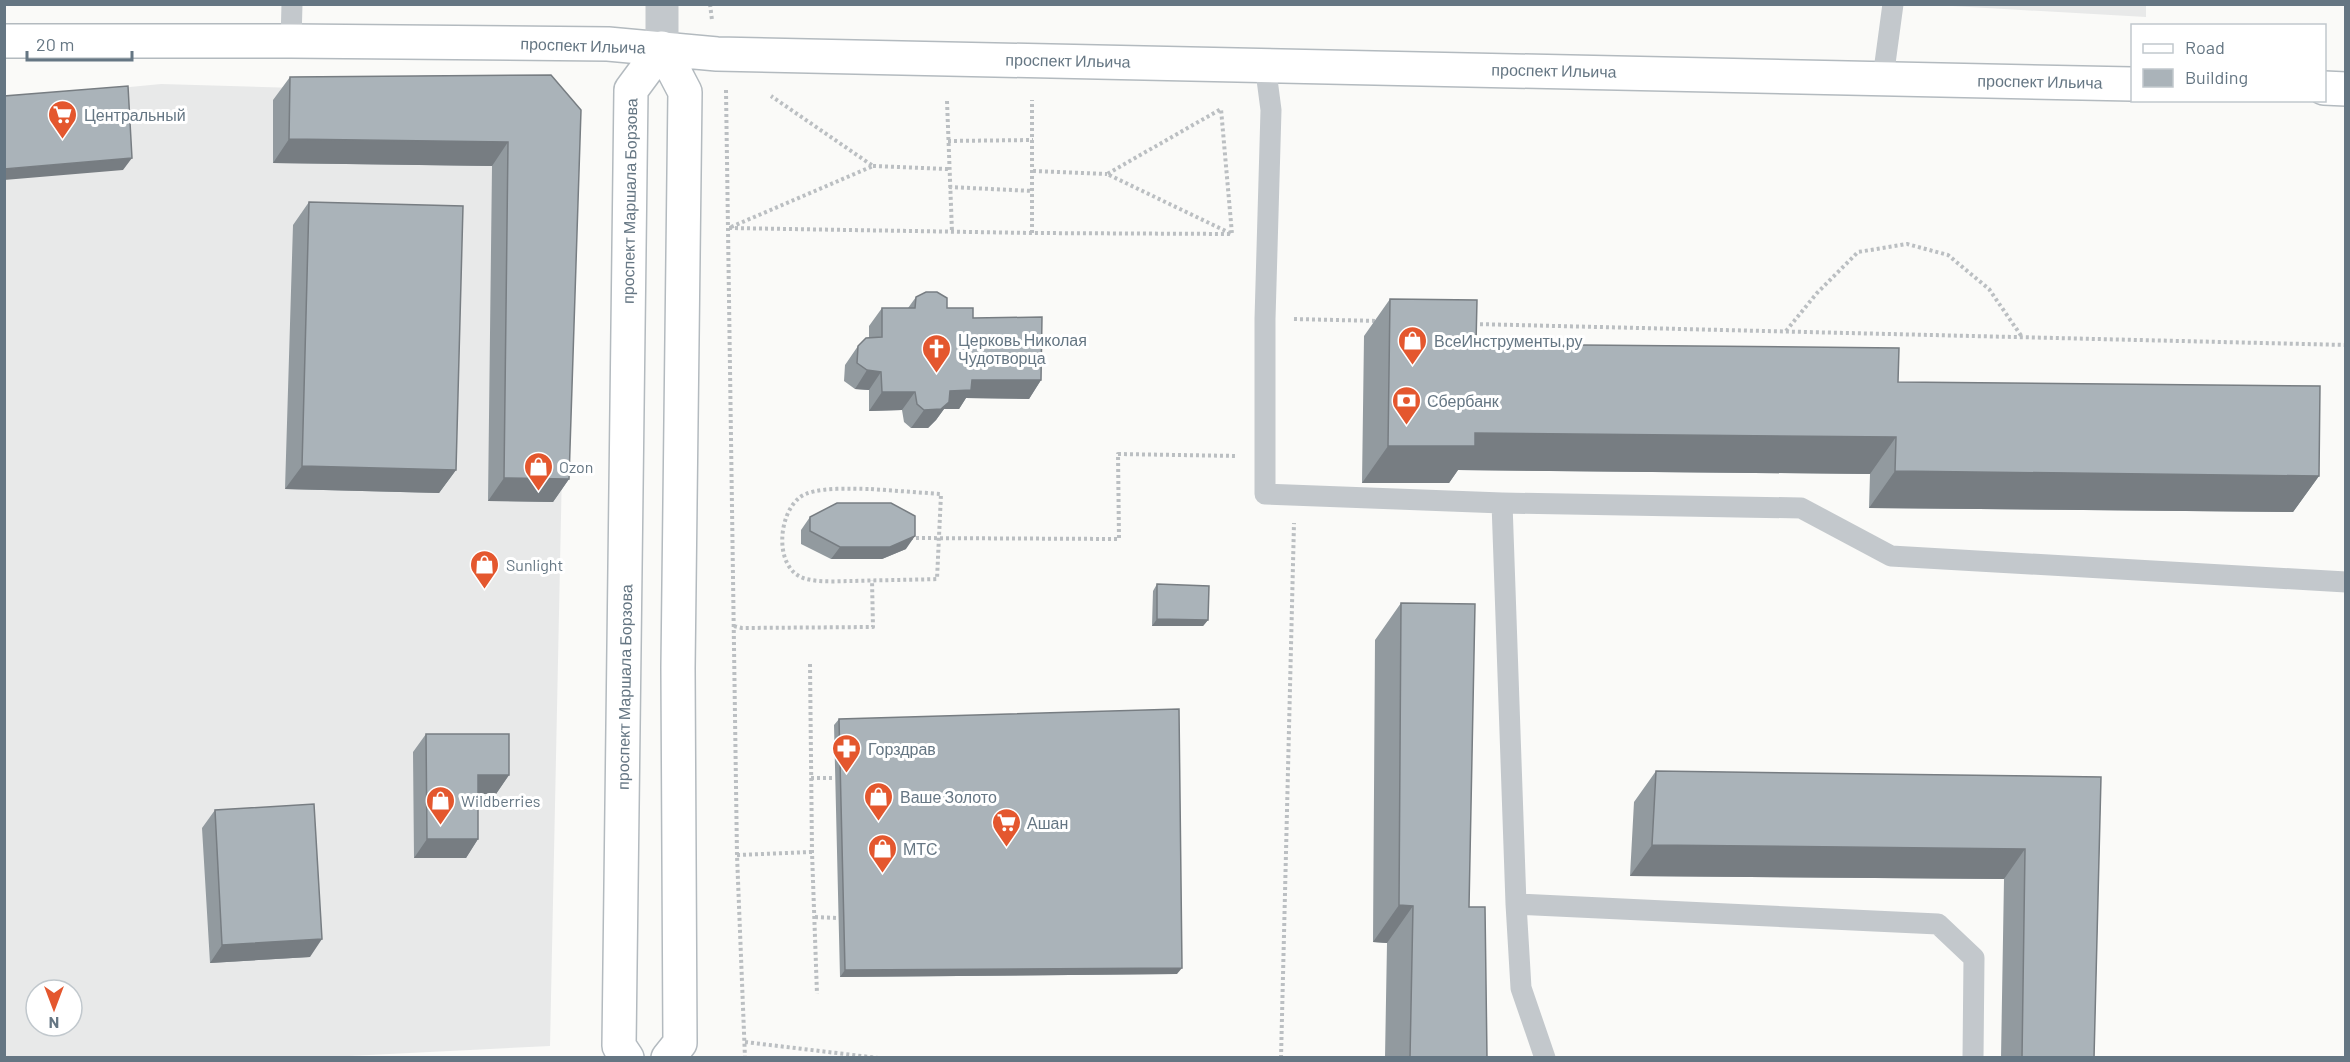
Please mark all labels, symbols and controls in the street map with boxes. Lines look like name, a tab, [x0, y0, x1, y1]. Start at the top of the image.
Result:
scale bar	[27, 24, 132, 62]
legend	[2131, 24, 2326, 102]
text: 20 m	[36, 33, 74, 55]
street label: проспект Ильича	[520, 33, 646, 57]
text: Road	[2185, 36, 2225, 58]
street label: проспект Ильича	[1005, 49, 1131, 71]
street label: проспект Ильича	[1491, 59, 1617, 81]
text: Building	[2185, 66, 2248, 88]
street label: проспект Ильича	[1977, 70, 2103, 92]
supermarket icon: Центральный	[47, 98, 79, 140]
street label: проспект Маршала Борзова	[618, 98, 640, 304]
place label: Центральный	[84, 105, 186, 124]
shop icon: ВсеИнструменты.ру	[1397, 324, 1429, 366]
place label: Церковь Николая Чудотворца	[958, 330, 1087, 367]
place label: ВсеИнструменты.ру	[1434, 331, 1583, 350]
church icon: Церковь Николая Чудотворца	[921, 332, 953, 374]
bank icon: Сбербанк	[1390, 384, 1422, 426]
place label: Сбербанк	[1427, 391, 1500, 410]
shop icon: Ozon	[522, 450, 554, 492]
place label: Ozon	[559, 457, 593, 476]
shop icon: Sunlight	[469, 548, 501, 590]
place label: Sunlight	[506, 555, 563, 574]
street label: проспект Маршала Борзова	[613, 584, 635, 790]
pharmacy icon: Горздрав	[831, 732, 863, 774]
place label: Горздрав	[868, 739, 936, 758]
shop icon: Ваше Золото	[863, 780, 895, 822]
shop icon: Wildberries	[424, 784, 456, 826]
place label: Ваше Золото	[900, 787, 997, 806]
place label: Wildberries	[461, 791, 541, 810]
supermarket icon: Ашан	[990, 806, 1022, 848]
place label: Ашан	[1027, 813, 1068, 832]
shop icon: МТС	[866, 832, 898, 874]
place label: МТС	[903, 839, 938, 858]
north arrow	[24, 978, 84, 1038]
text: N	[49, 1014, 59, 1033]

